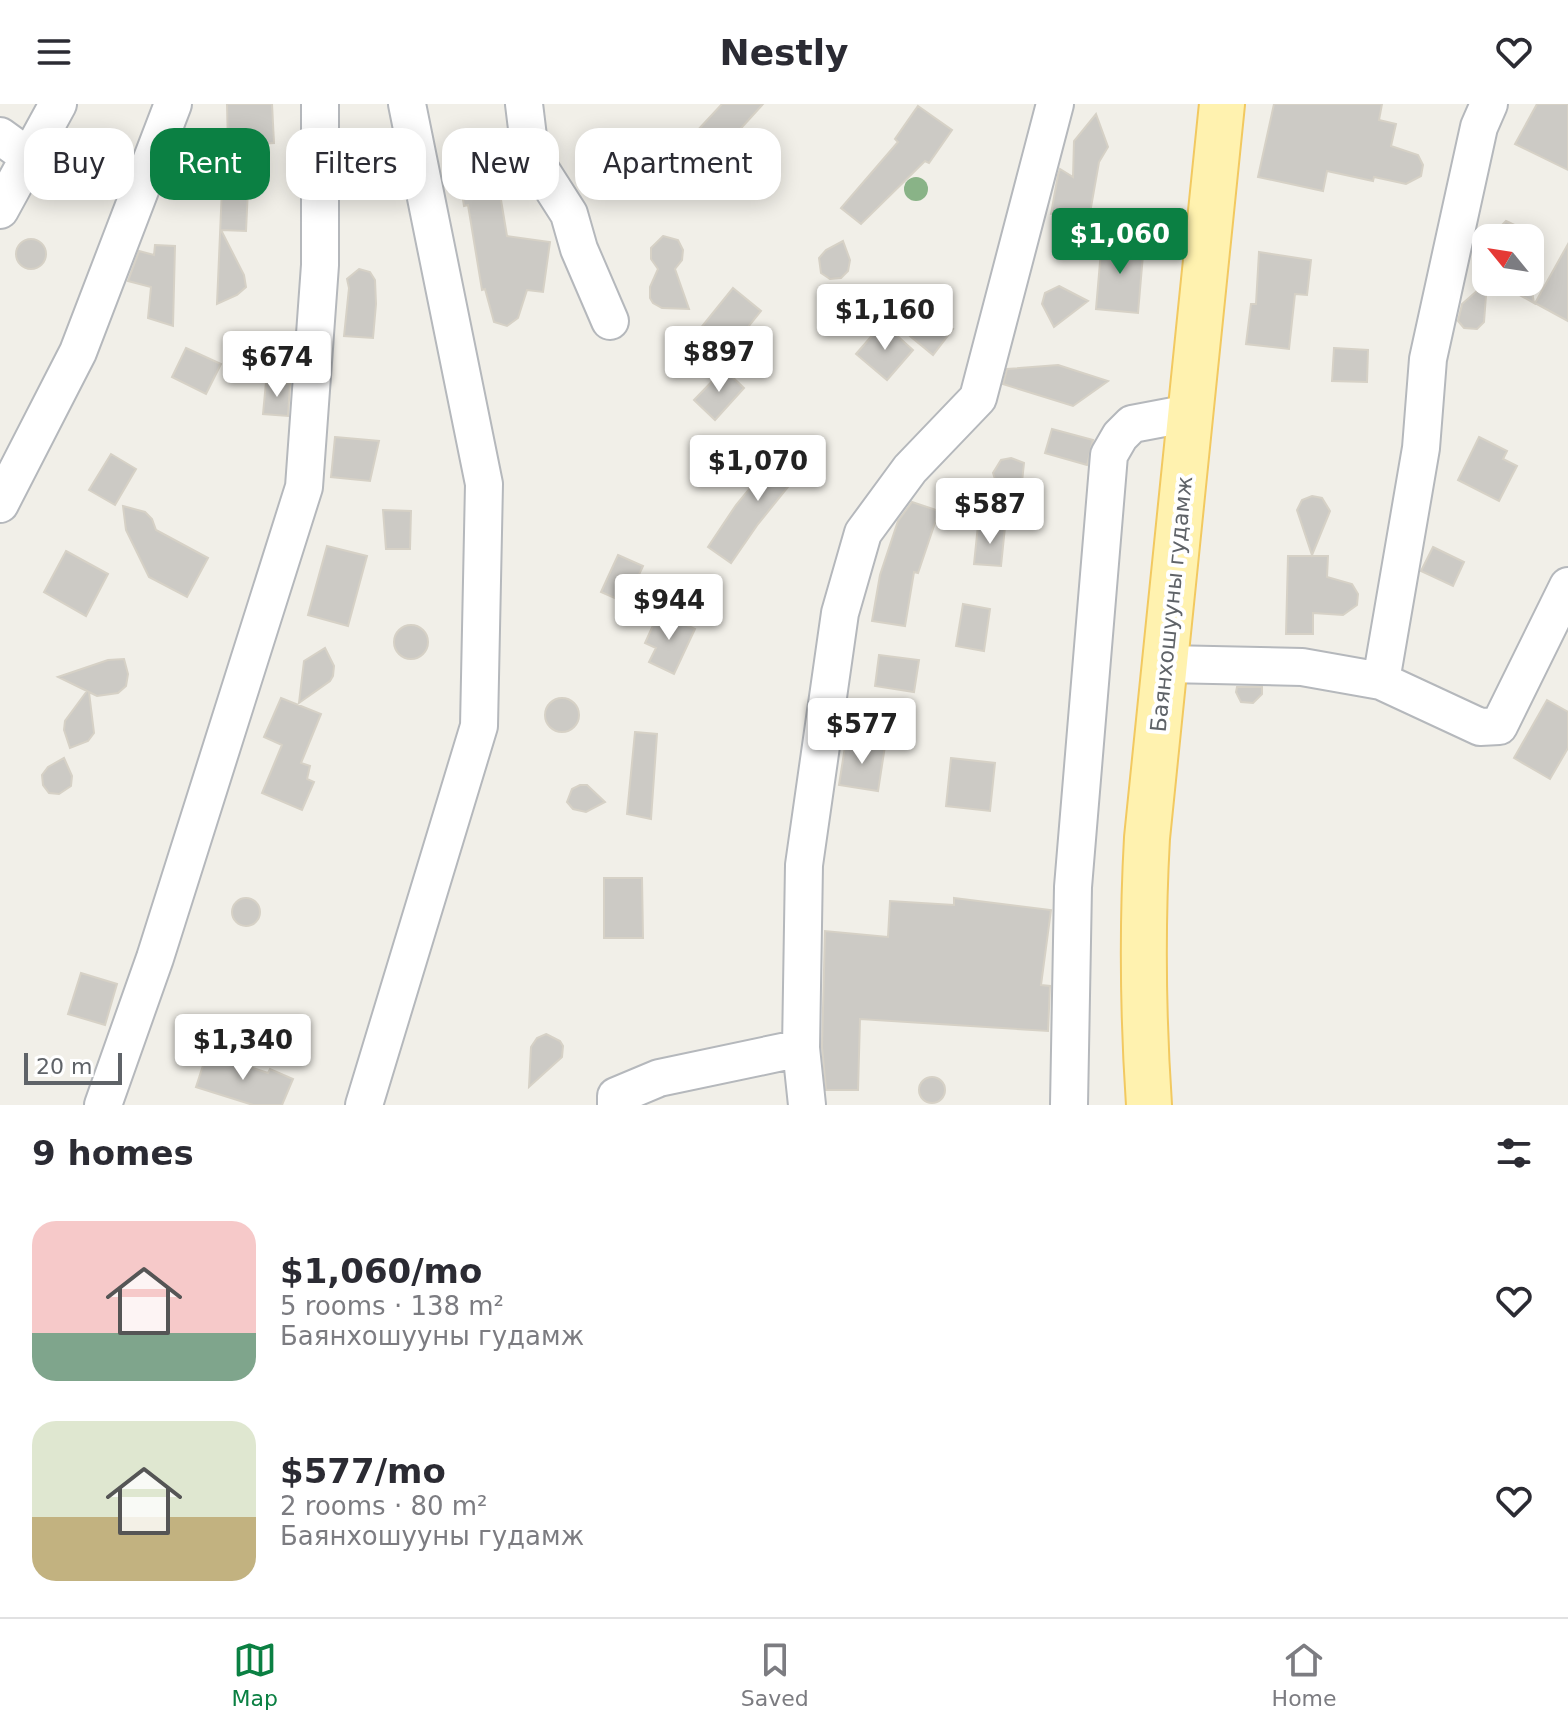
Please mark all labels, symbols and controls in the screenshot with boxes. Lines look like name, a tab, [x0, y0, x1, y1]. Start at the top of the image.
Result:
icon: menu	[32, 30, 76, 74]
icon: heart	[1492, 30, 1536, 74]
text: Nestly	[720, 32, 849, 73]
chip: Buy	[24, 128, 134, 200]
chip: Rent	[150, 128, 270, 200]
chip: Filters	[286, 128, 426, 200]
chip: New	[442, 128, 559, 200]
chip: Apartment	[575, 128, 781, 200]
pin: $1,060	[1055, 208, 1185, 276]
text: $1,060	[1070, 219, 1170, 249]
north arrow	[1472, 224, 1544, 296]
map controls	[1472, 224, 1544, 296]
pin: $1,160	[820, 284, 950, 352]
text: $1,160	[835, 295, 935, 325]
pin: $897	[672, 326, 766, 394]
pin: $674	[230, 331, 324, 399]
text: $897	[683, 337, 755, 367]
text: $674	[241, 342, 313, 372]
pin: $1,070	[693, 435, 823, 503]
text: $1,070	[708, 446, 808, 476]
street label: Баянхошууны гудамж	[1146, 475, 1197, 733]
pin: $587	[943, 478, 1037, 546]
text: $587	[954, 489, 1026, 519]
pin: $944	[622, 574, 716, 642]
text: $944	[633, 585, 705, 615]
pin: $577	[815, 698, 909, 766]
text: $577	[826, 709, 898, 739]
pin: $1,340	[178, 1014, 308, 1082]
text: $1,340	[193, 1025, 293, 1055]
scale bar	[24, 1049, 122, 1085]
text: 20 m	[36, 1054, 92, 1079]
icon: filters	[1492, 1131, 1536, 1175]
text: 9 homes	[32, 1133, 194, 1173]
text: $1,060/mo	[280, 1251, 482, 1291]
icon: home	[96, 1253, 192, 1349]
icon: heart	[1492, 1279, 1536, 1323]
text: 5 rooms · 138 m²	[280, 1291, 504, 1321]
text: Баянхошууны гудамж	[280, 1321, 584, 1351]
text: $577/mo	[280, 1451, 446, 1491]
icon: home	[96, 1453, 192, 1549]
icon: heart	[1492, 1479, 1536, 1523]
text: 2 rooms · 80 m²	[280, 1491, 488, 1521]
text: Баянхошууны гудамж	[280, 1521, 584, 1551]
tab: Map	[231, 1638, 278, 1711]
tab: Saved	[741, 1638, 809, 1711]
tab: Home	[1272, 1638, 1337, 1711]

